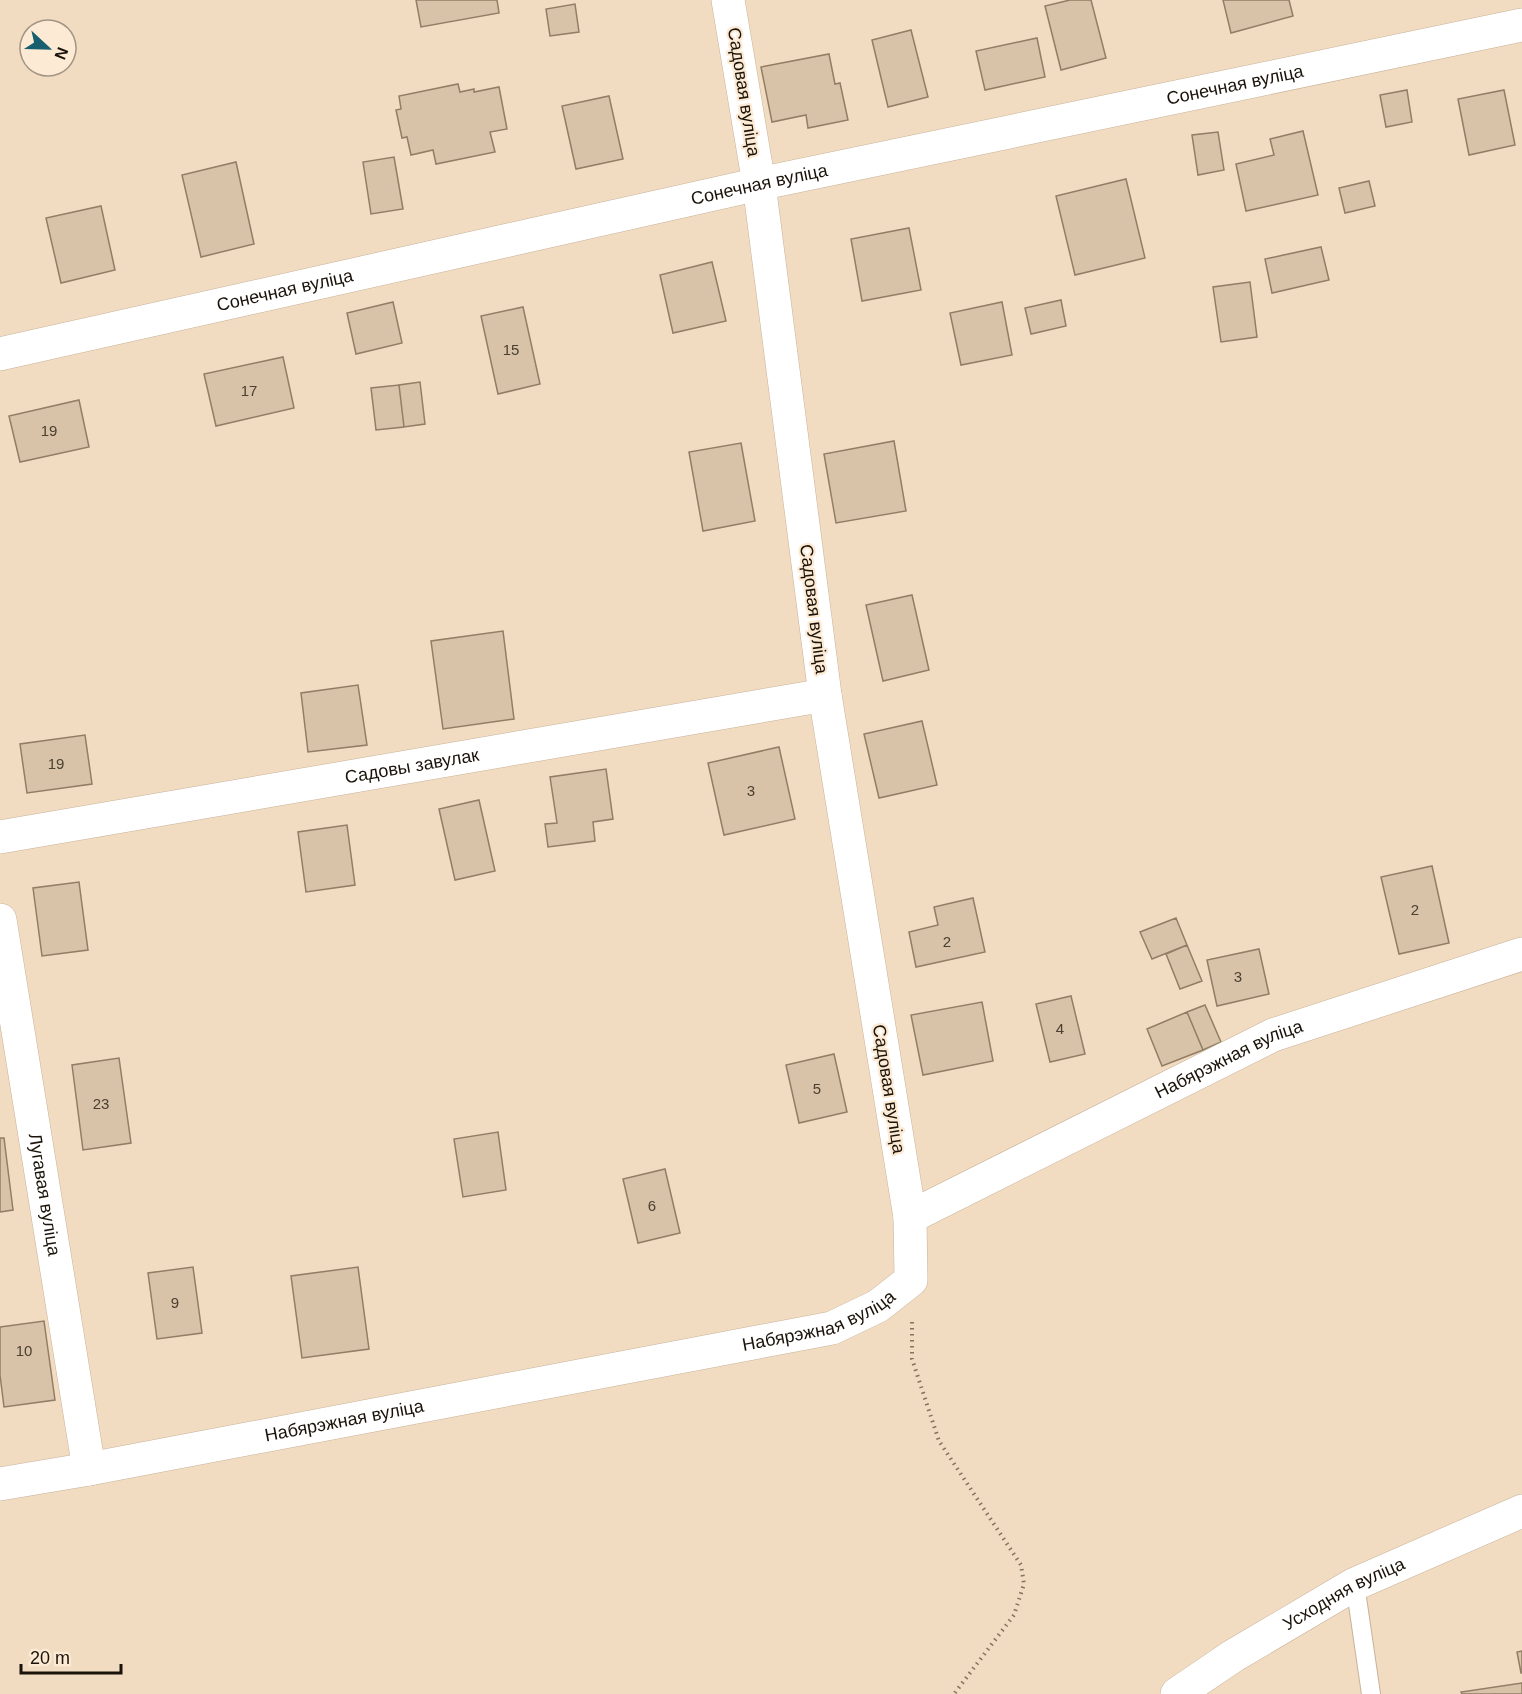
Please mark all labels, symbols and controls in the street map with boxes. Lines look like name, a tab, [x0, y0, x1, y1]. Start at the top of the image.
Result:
north arrow	[18, 18, 78, 78]
street label: Садовая вуліца	[724, 26, 764, 159]
text: N	[51, 45, 71, 62]
street label: Сонечная вуліца	[1165, 61, 1306, 109]
street label: Сонечная вуліца	[689, 160, 830, 209]
street label: Сонечная вуліца	[215, 265, 356, 315]
house number: 15	[503, 341, 519, 358]
house number: 17	[241, 382, 257, 399]
house number: 19	[41, 422, 57, 439]
street label: Садовая вуліца	[796, 543, 832, 676]
street label: Садовы завулак	[343, 745, 481, 787]
house number: 19	[48, 755, 64, 772]
house number: 3	[747, 782, 755, 799]
house number: 2	[1411, 901, 1419, 918]
house number: 2	[943, 933, 951, 950]
house number: 3	[1234, 968, 1242, 985]
street label: Набярэжная вуліца	[1152, 1016, 1306, 1103]
house number: 4	[1056, 1020, 1064, 1037]
street label: Садовая вуліца	[869, 1023, 909, 1156]
house number: 5	[813, 1080, 821, 1097]
house number: 23	[93, 1095, 109, 1112]
street label: Лугавая вуліца	[25, 1132, 64, 1258]
house number: 6	[648, 1197, 656, 1214]
street label: Набярэжная вуліца	[741, 1286, 900, 1355]
house number: 9	[171, 1294, 179, 1311]
house number: 10	[16, 1342, 32, 1359]
street label: Набярэжная вуліца	[263, 1396, 426, 1445]
street label: Усходняя вуліца	[1279, 1553, 1409, 1634]
scale bar	[21, 1637, 122, 1675]
text: 20 m	[30, 1648, 70, 1668]

